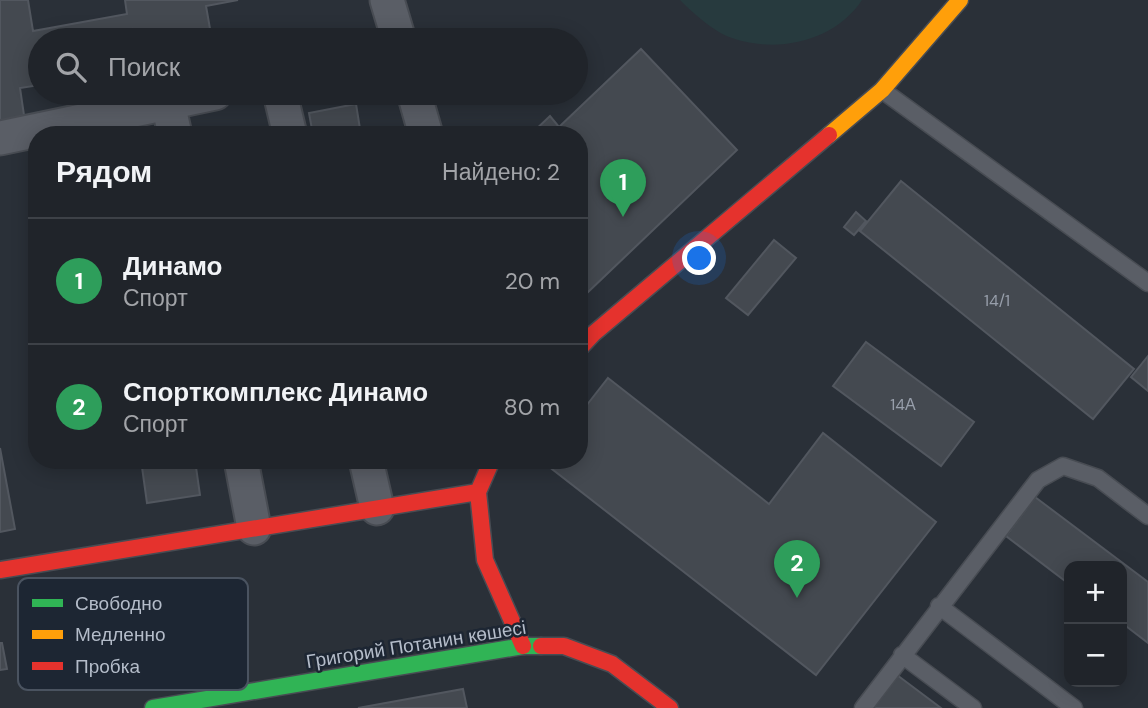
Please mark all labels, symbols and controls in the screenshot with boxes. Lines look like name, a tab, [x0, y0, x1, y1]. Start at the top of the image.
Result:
search box	[28, 28, 588, 105]
icon: search	[52, 48, 90, 86]
text: Поиск	[108, 50, 180, 84]
text: Рядом	[56, 152, 152, 191]
text: Найдено: 2	[442, 157, 560, 187]
pin: 1	[600, 159, 646, 217]
your location	[682, 241, 716, 275]
text: Динамо	[123, 249, 222, 283]
text: 1	[75, 266, 83, 296]
text: 20 m	[505, 266, 560, 296]
text: Спорт	[123, 283, 188, 313]
house number: 14/1	[984, 290, 1010, 311]
text: Спорткомплекс Динамо	[123, 375, 428, 409]
text: 2	[72, 392, 86, 422]
text: 80 m	[504, 392, 560, 422]
house number: 14А	[890, 394, 916, 415]
text: Спорт	[123, 409, 188, 439]
pin: 2	[774, 540, 820, 598]
map controls	[1064, 561, 1127, 687]
button: +	[1064, 561, 1127, 624]
legend	[18, 578, 248, 690]
text: Свободно	[75, 591, 162, 616]
street label: Григорий Потанин көшесі	[304, 615, 528, 674]
text: Медленно	[75, 622, 165, 647]
button: −	[1064, 624, 1127, 687]
text: Пробка	[75, 654, 140, 679]

